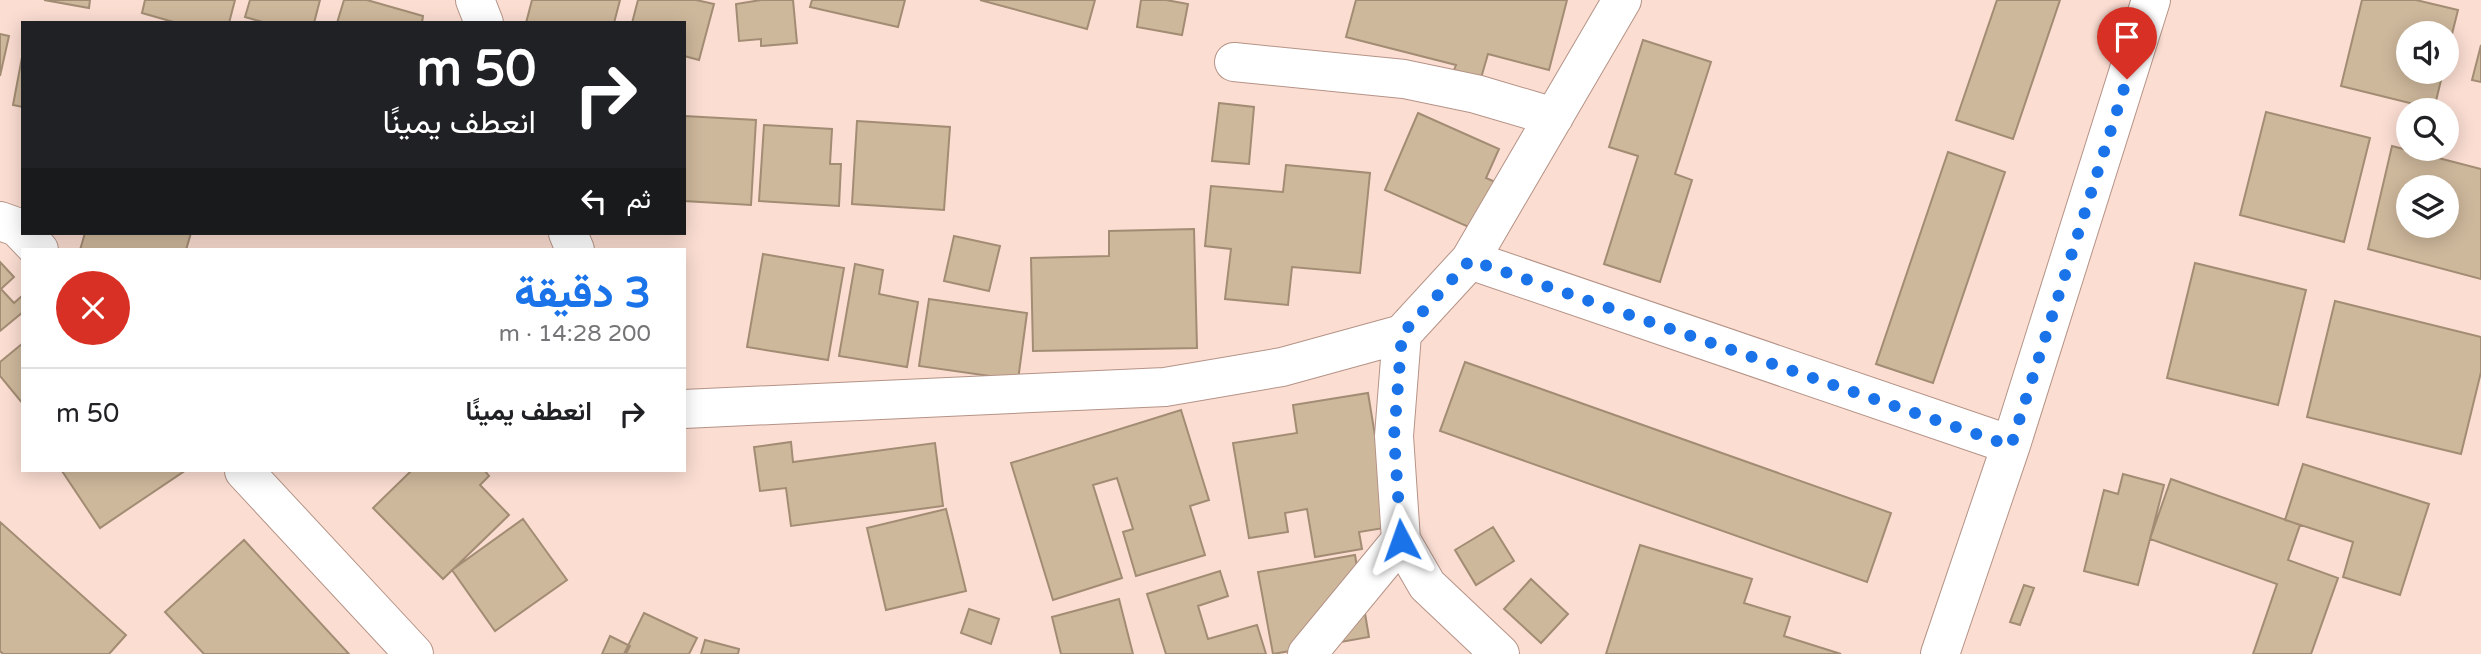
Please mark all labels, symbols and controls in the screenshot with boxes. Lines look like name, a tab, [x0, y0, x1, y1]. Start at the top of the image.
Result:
pin	[2097, 7, 2157, 79]
icon: arrive	[2108, 18, 2146, 56]
map controls	[2396, 21, 2459, 238]
button: sound	[2396, 21, 2459, 84]
text: 50 m	[417, 40, 536, 99]
icon: right	[560, 49, 651, 140]
button: search	[2396, 98, 2459, 161]
text: انعطف يمينًا	[382, 104, 536, 142]
button: layers	[2396, 175, 2459, 238]
icon: left	[575, 182, 613, 220]
text: ثم	[627, 184, 651, 215]
text: 3 دقيقة	[514, 268, 651, 319]
button: close	[56, 271, 130, 345]
text: 200 m · 14:28	[499, 320, 651, 348]
icon: right	[613, 395, 651, 433]
text: انعطف يمينًا	[465, 396, 592, 427]
text: 50 m	[56, 398, 119, 429]
position arrow	[1364, 503, 1438, 577]

